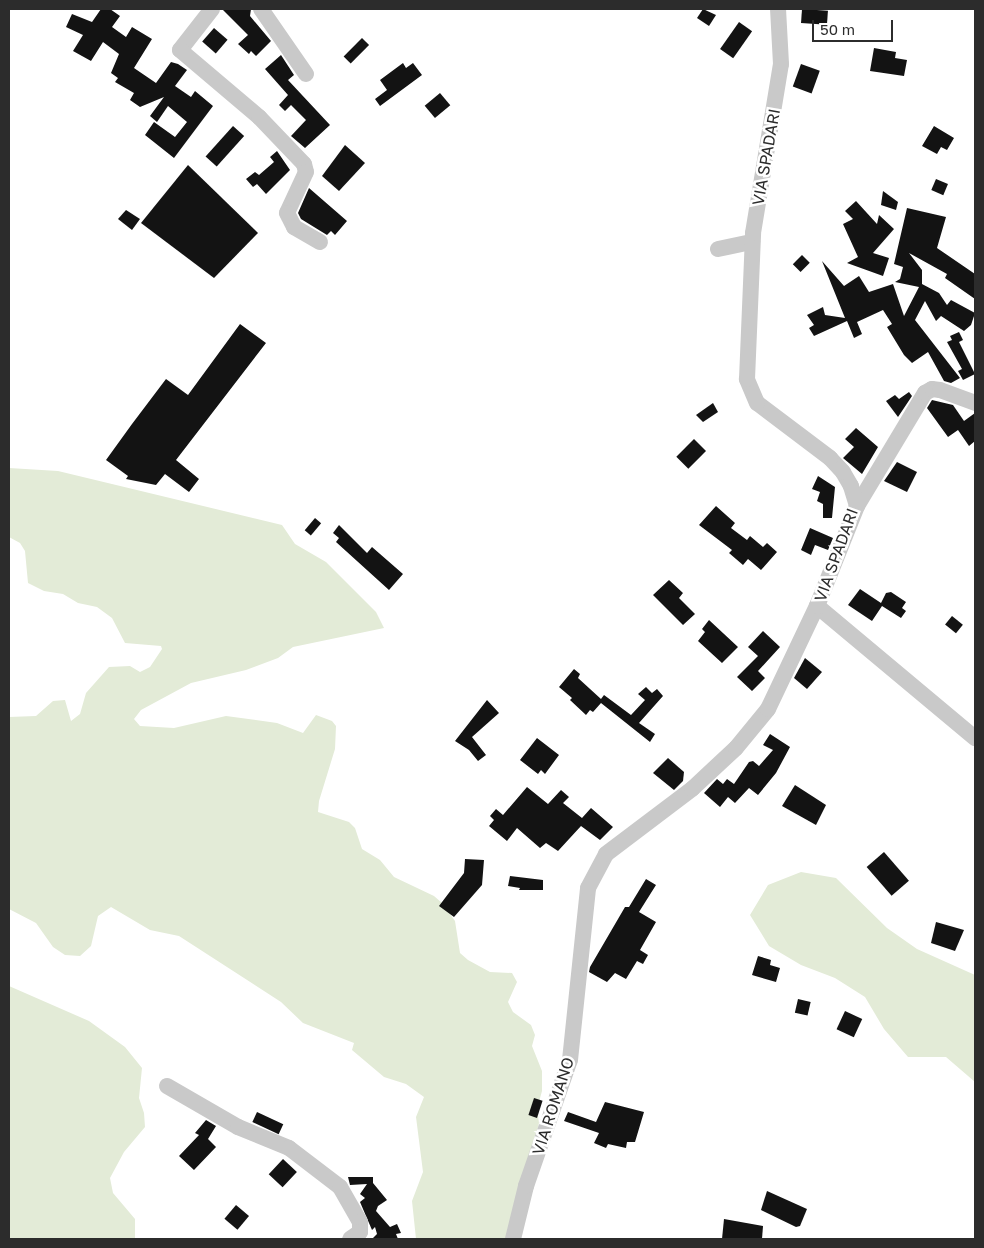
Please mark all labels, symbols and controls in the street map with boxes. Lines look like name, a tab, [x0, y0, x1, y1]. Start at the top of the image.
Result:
scale bar	[814, 10, 895, 42]
text: 50 m	[820, 20, 855, 38]
street label: VIA SPADARI	[748, 107, 784, 207]
street label: VIA SPADARI	[810, 506, 862, 604]
street label: VIA ROMANO	[528, 1055, 578, 1157]

